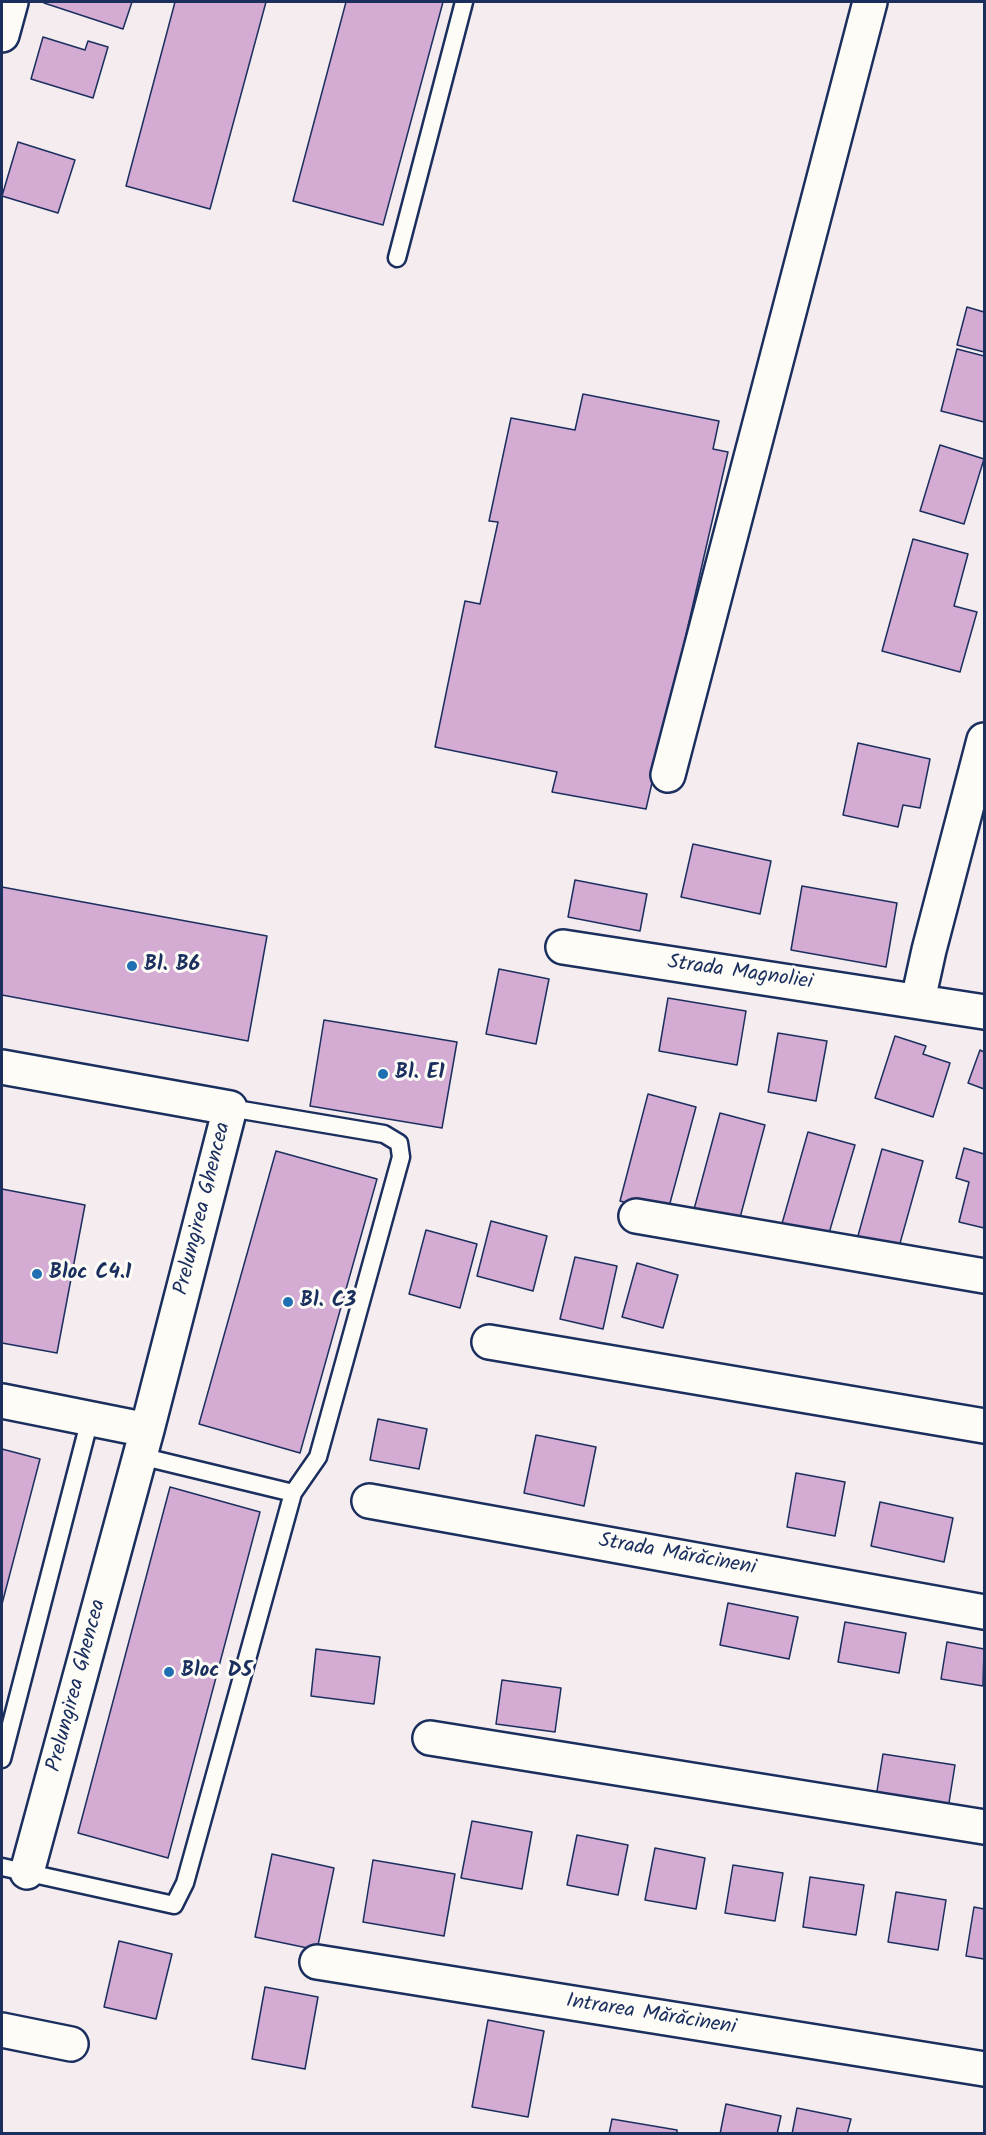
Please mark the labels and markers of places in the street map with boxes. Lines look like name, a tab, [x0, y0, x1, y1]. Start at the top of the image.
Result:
place label: Bl. B6	[144, 953, 200, 979]
marker: Bl. B6	[125, 959, 139, 973]
place label: Bl. E1	[395, 1061, 445, 1087]
marker: Bl. E1	[376, 1067, 390, 1081]
place label: Bloc C4.1	[49, 1261, 131, 1287]
marker: Bloc C4.1	[30, 1267, 44, 1281]
place label: Bl. C3	[300, 1289, 356, 1315]
marker: Bl. C3	[281, 1295, 295, 1309]
place label: Bloc D5	[181, 1659, 252, 1685]
marker: Bloc D5	[162, 1665, 176, 1679]

